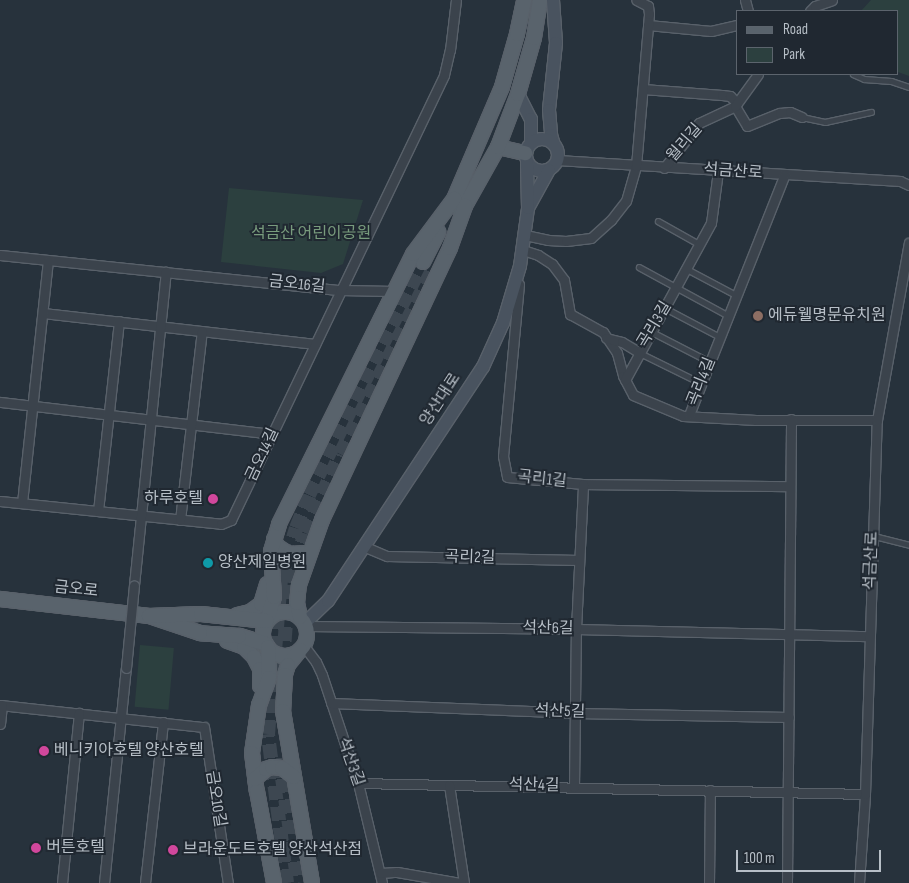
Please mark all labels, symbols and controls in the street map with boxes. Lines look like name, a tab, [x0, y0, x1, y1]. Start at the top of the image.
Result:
legend	[736, 10, 899, 75]
text: Road	[783, 20, 808, 39]
text: Park	[783, 45, 805, 64]
street label: 월리길	[663, 120, 707, 166]
street label: 석금산로	[703, 160, 763, 184]
park label: 석금산 어린이공원	[251, 224, 371, 244]
street label: 금오16길	[268, 272, 326, 298]
street label: 곡리3길	[634, 298, 676, 352]
place label: 에듀웰명문유치원	[768, 306, 886, 326]
marker: 에듀웰명문유치원	[752, 310, 764, 322]
street label: 곡리4길	[684, 355, 720, 409]
street label: 양산대로	[417, 370, 465, 430]
street label: 금오14길	[242, 425, 284, 485]
street label: 곡리1길	[516, 468, 568, 492]
place label: 하루호텔	[144, 489, 203, 509]
marker: 하루호텔	[207, 493, 219, 505]
street label: 석금산로	[861, 531, 883, 591]
street label: 곡리2길	[444, 548, 496, 568]
place label: 양산제일병원	[218, 553, 306, 573]
marker: 양산제일병원	[202, 557, 214, 569]
street label: 금오로	[53, 578, 99, 602]
street label: 석산6길	[522, 619, 574, 639]
street label: 석산5길	[534, 702, 586, 722]
street label: 석산3길	[333, 735, 367, 789]
place label: 베니키아호텔 양산호텔	[54, 741, 204, 761]
marker: 베니키아호텔 양산호텔	[38, 745, 50, 757]
street label: 금오10길	[201, 769, 229, 829]
street label: 석산4길	[508, 776, 560, 796]
place label: 버튼호텔	[46, 838, 105, 858]
place label: 브라운도트호텔 양산석산점	[183, 840, 362, 860]
scale bar	[739, 840, 884, 872]
marker: 버튼호텔	[30, 842, 42, 854]
marker: 브라운도트호텔 양산석산점	[167, 844, 179, 856]
text: 100 m	[744, 849, 775, 868]

